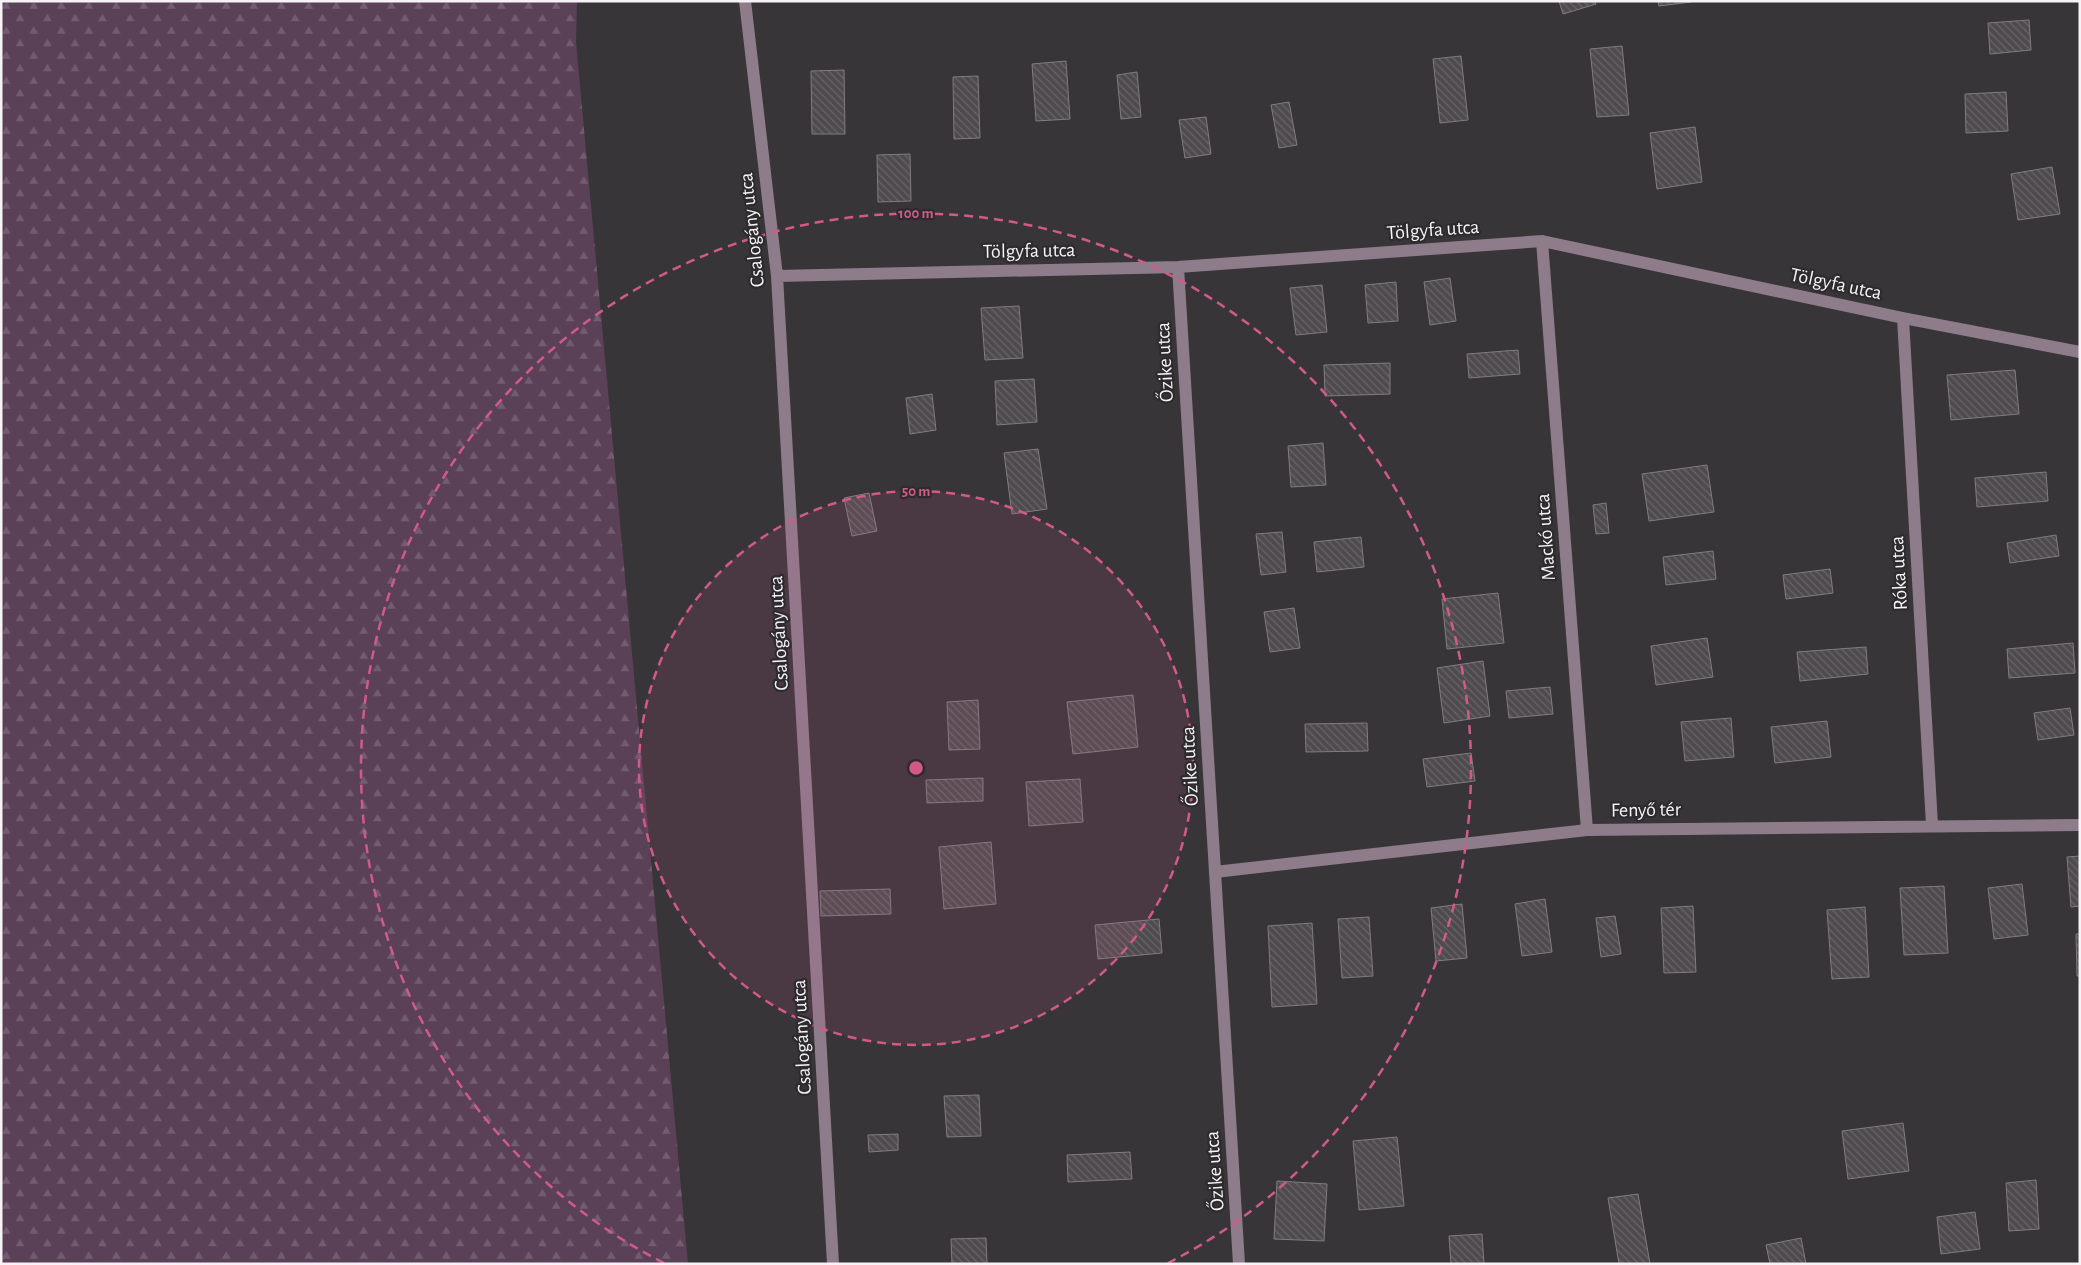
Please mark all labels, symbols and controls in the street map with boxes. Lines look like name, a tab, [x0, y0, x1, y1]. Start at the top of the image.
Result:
street label: Csalogány utca	[736, 172, 768, 288]
text: 100 m	[898, 206, 934, 221]
street label: Tölgyfa utca	[1386, 217, 1480, 243]
street label: Tölgyfa utca	[982, 240, 1076, 262]
street label: Tölgyfa utca	[1788, 265, 1884, 303]
street label: Őzike utca	[1152, 321, 1177, 403]
text: 50 m	[902, 484, 930, 499]
street label: Mackó utca	[1533, 493, 1559, 581]
street label: Róka utca	[1887, 535, 1911, 611]
street label: Csalogány utca	[766, 575, 792, 691]
street label: Őzike utca	[1177, 725, 1202, 807]
centre of rings	[907, 759, 925, 777]
street label: Fenyő tér	[1611, 799, 1682, 821]
street label: Csalogány utca	[789, 979, 815, 1095]
street label: Őzike utca	[1201, 1130, 1228, 1212]

